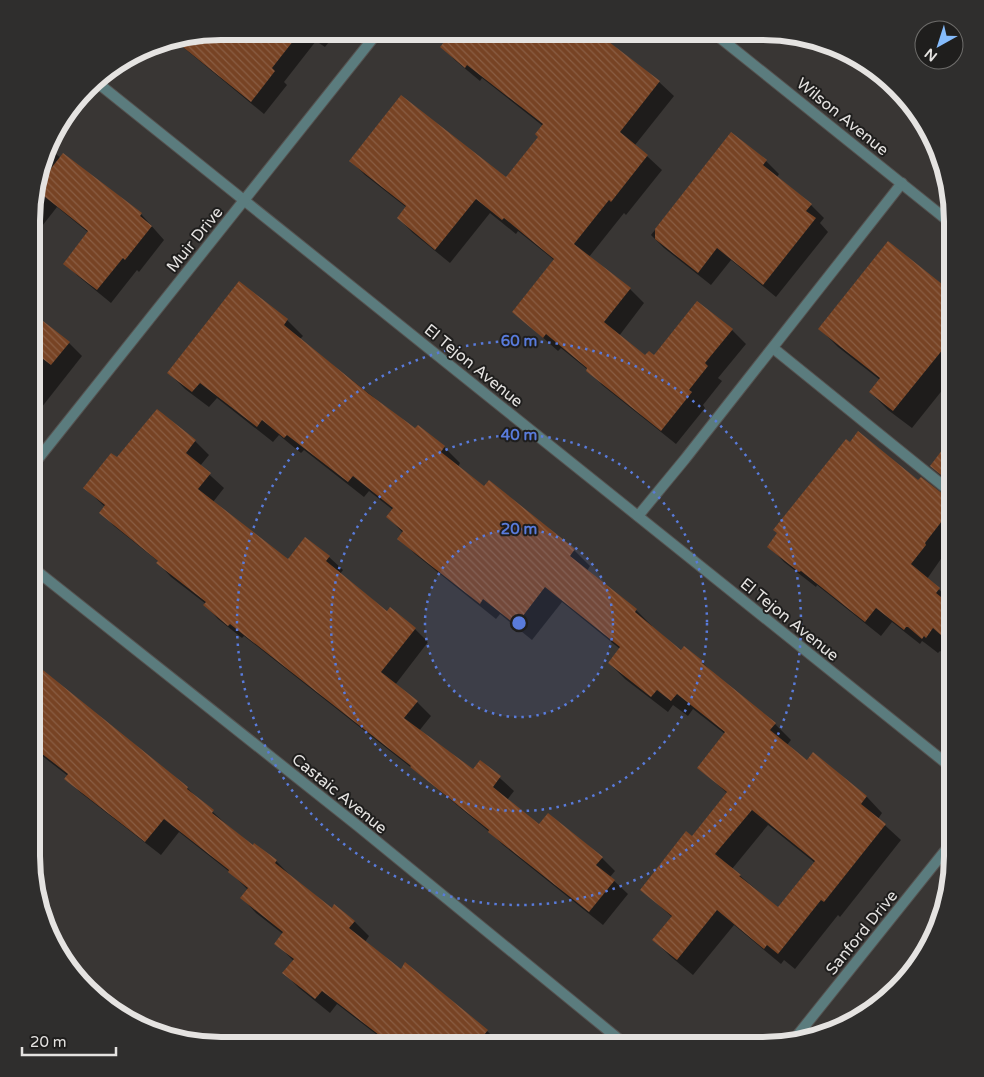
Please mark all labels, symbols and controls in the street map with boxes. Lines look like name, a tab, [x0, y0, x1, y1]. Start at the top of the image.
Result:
north arrow	[914, 20, 964, 70]
text: N	[921, 45, 941, 65]
street label: Wilson Avenue	[792, 74, 892, 160]
street label: Muir Drive	[162, 203, 227, 276]
street label: El Tejon Avenue	[420, 320, 527, 412]
text: 60 m	[501, 332, 537, 350]
text: 40 m	[501, 426, 537, 444]
text: 20 m	[501, 520, 537, 538]
street label: El Tejon Avenue	[736, 574, 843, 666]
centre of rings	[510, 614, 528, 632]
street label: Castaic Avenue	[288, 749, 391, 838]
street label: Sanford Drive	[821, 886, 902, 979]
scale bar	[22, 1024, 116, 1056]
text: 20 m	[30, 1033, 67, 1051]

